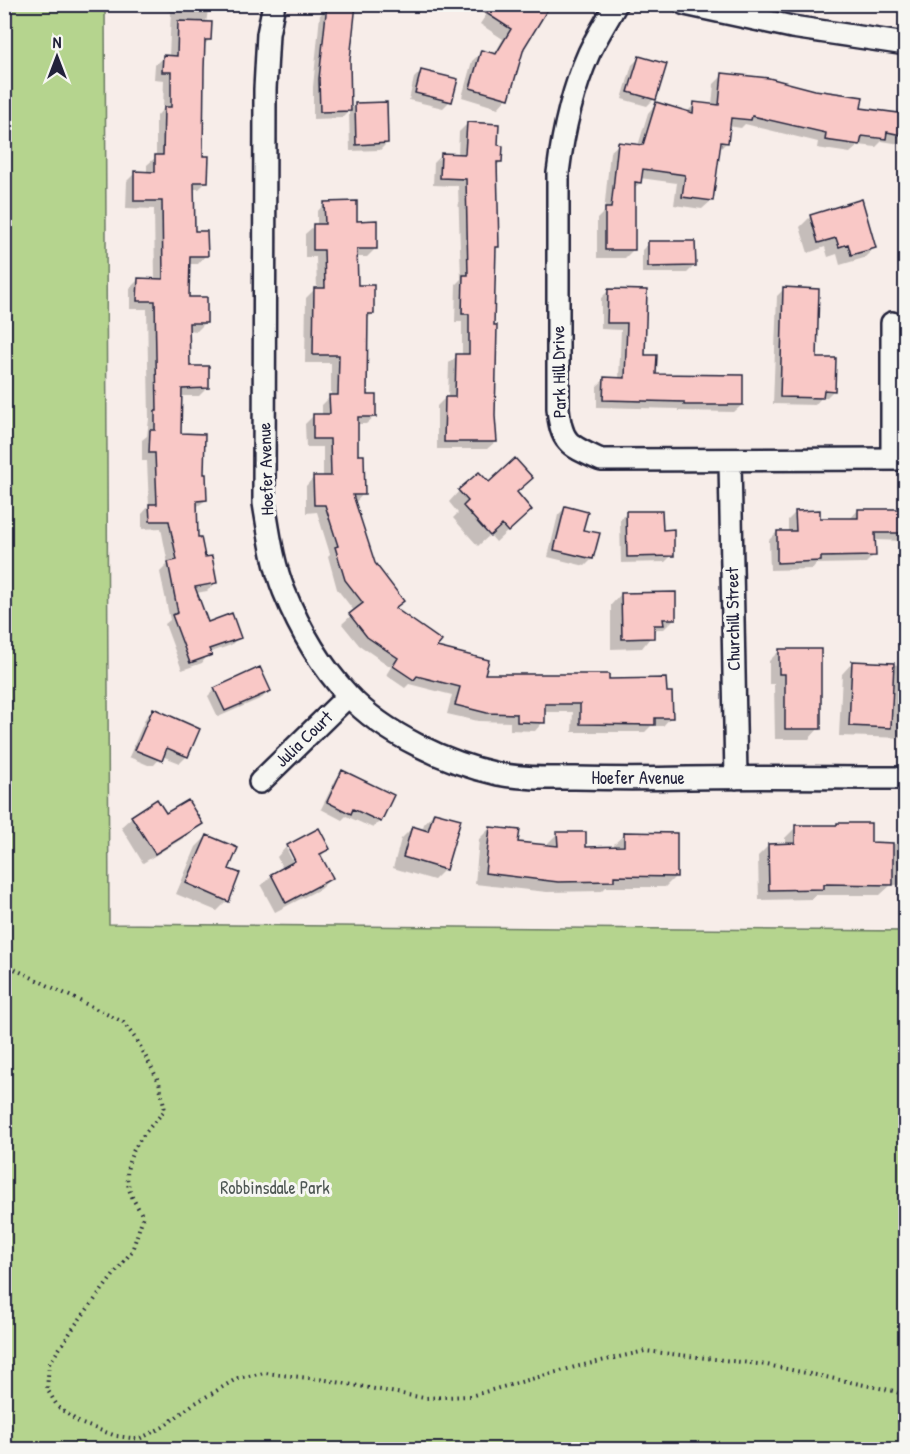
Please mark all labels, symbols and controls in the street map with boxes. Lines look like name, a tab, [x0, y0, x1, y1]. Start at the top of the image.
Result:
north arrow	[27, 27, 87, 87]
text: N	[53, 31, 62, 53]
street label: Park Hill Drive	[545, 326, 572, 418]
street label: Hoefer Avenue	[251, 422, 280, 516]
street label: Churchill Street	[719, 566, 746, 671]
street label: Julia Court	[269, 704, 339, 772]
street label: Hoefer Avenue	[591, 765, 685, 790]
park label: Robbinsdale Park	[220, 1175, 330, 1200]

